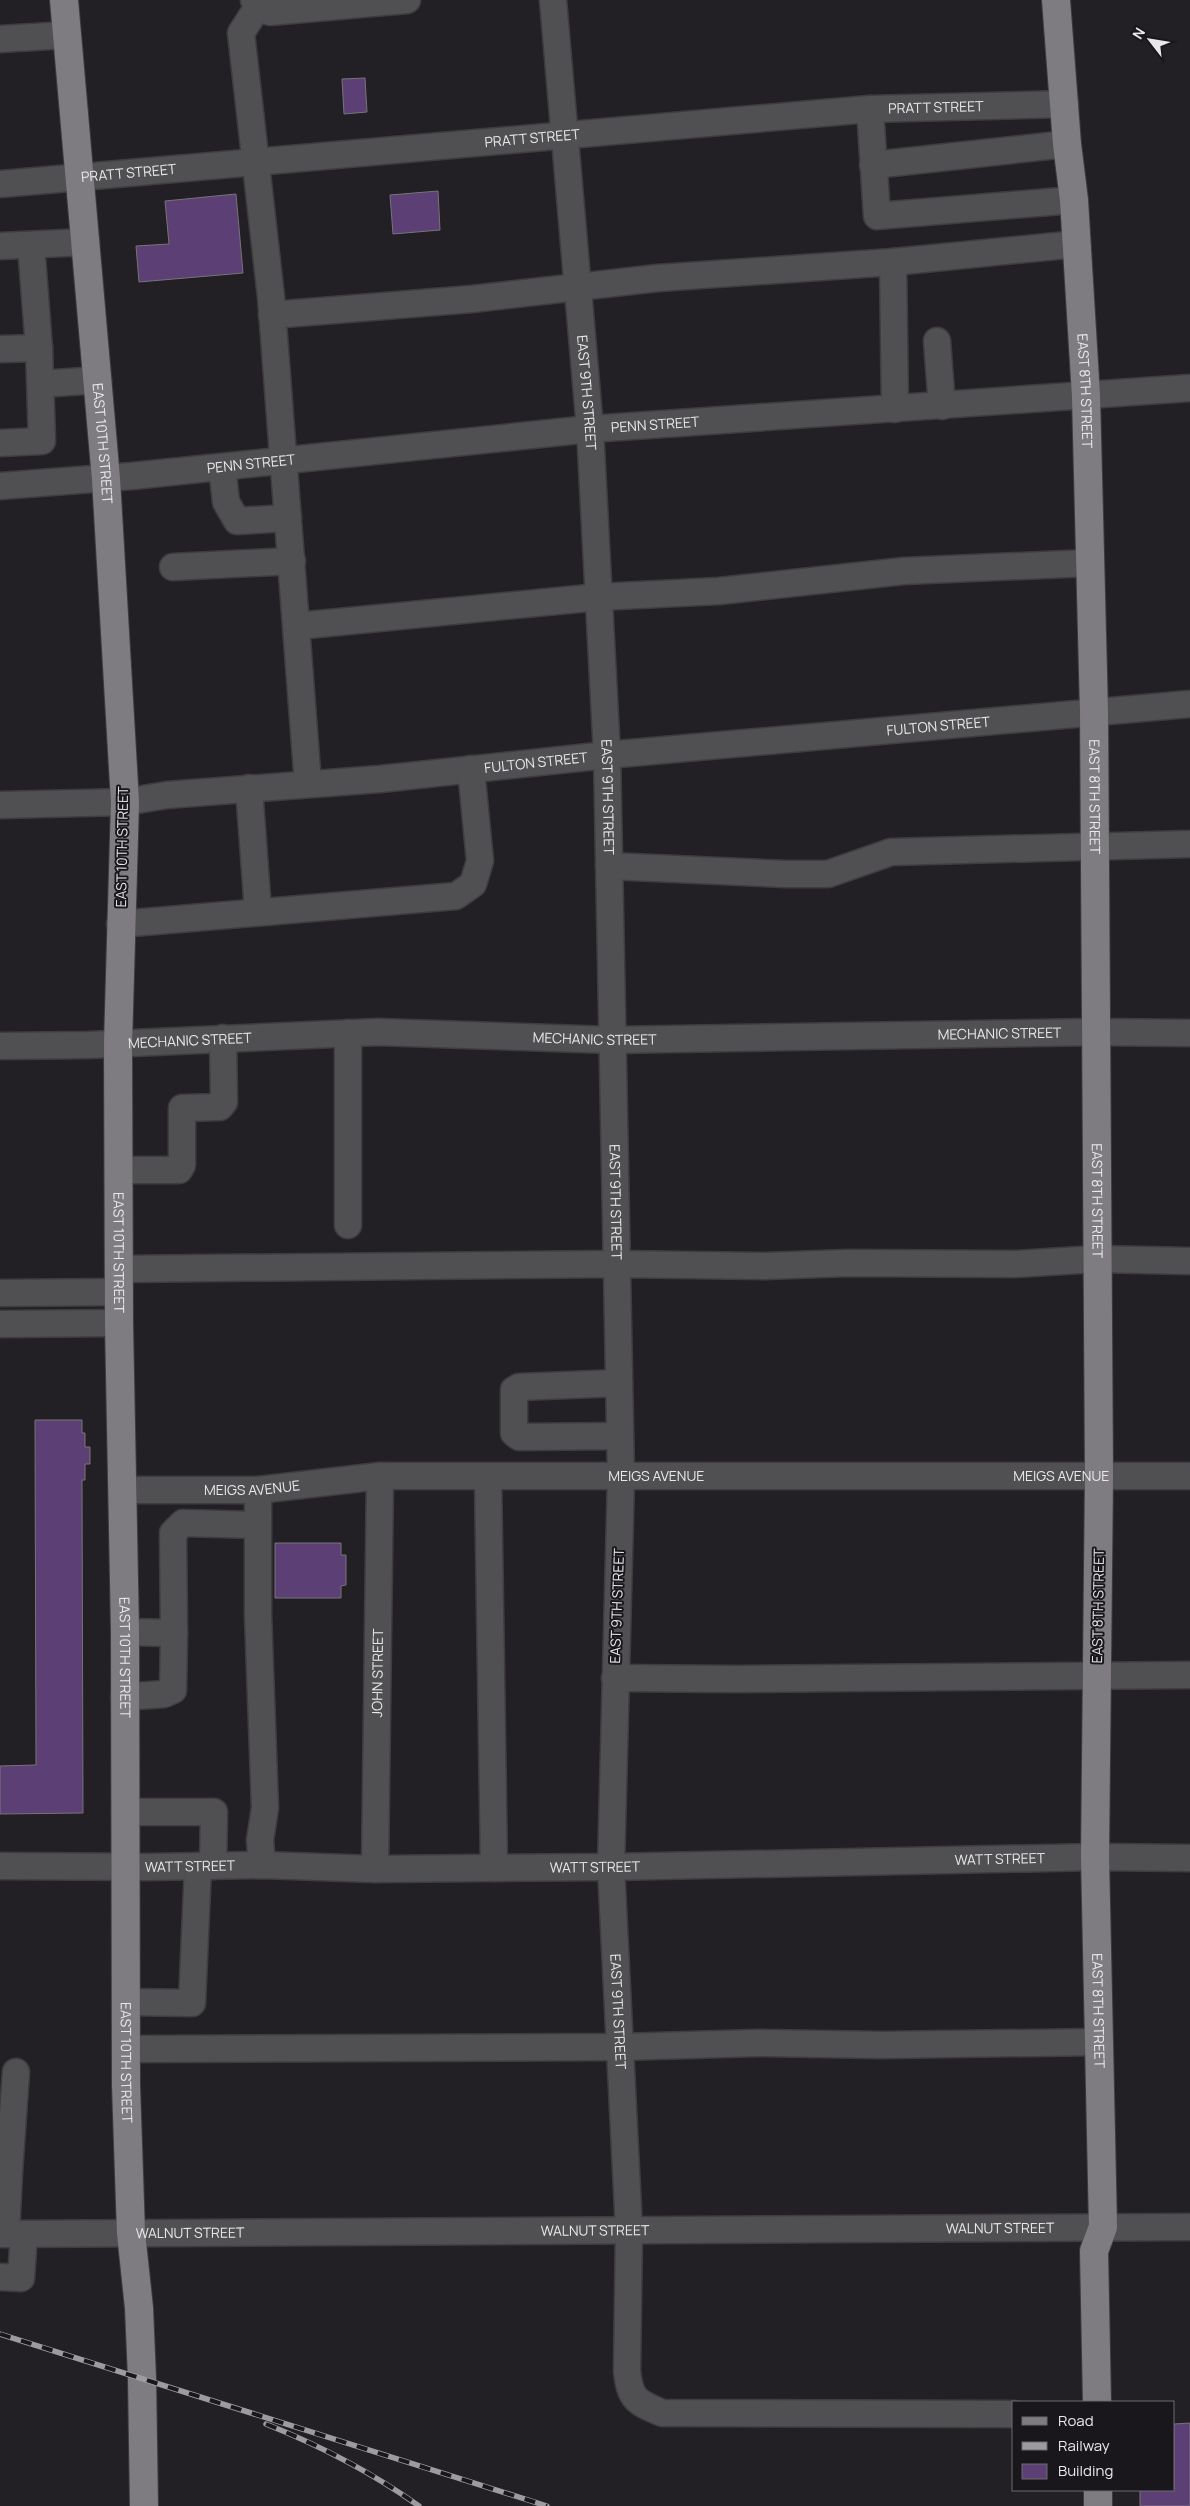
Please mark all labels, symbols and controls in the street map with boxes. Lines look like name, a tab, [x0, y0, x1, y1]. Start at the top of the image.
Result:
north arrow	[1125, 15, 1175, 65]
text: N	[1128, 24, 1149, 42]
street label: PRATT STREET	[888, 96, 984, 118]
street label: PRATT STREET	[484, 124, 581, 151]
street label: PRATT STREET	[80, 159, 177, 186]
street label: EAST 8TH STREET	[1073, 333, 1097, 449]
street label: EAST 9TH STREET	[573, 334, 601, 451]
street label: EAST 10TH STREET	[89, 382, 117, 505]
street label: PENN STREET	[610, 412, 701, 437]
street label: PENN STREET	[206, 449, 297, 477]
street label: FULTON STREET	[886, 711, 991, 740]
street label: EAST 9TH STREET	[597, 739, 619, 856]
street label: EAST 8TH STREET	[1085, 739, 1105, 855]
street label: FULTON STREET	[483, 747, 589, 777]
street label: EAST 10TH STREET	[111, 786, 132, 908]
street label: MECHANIC STREET	[937, 1023, 1062, 1044]
street label: MECHANIC STREET	[532, 1027, 657, 1049]
street label: MECHANIC STREET	[128, 1028, 253, 1052]
street label: EAST 8TH STREET	[1088, 1143, 1108, 1259]
street label: EAST 9TH STREET	[606, 1144, 627, 1260]
street label: EAST 10TH STREET	[110, 1192, 129, 1314]
street label: MEIGS AVENUE	[608, 1466, 704, 1485]
street label: MEIGS AVENUE	[1013, 1466, 1109, 1485]
street label: MEIGS AVENUE	[204, 1475, 301, 1499]
street label: EAST 9TH STREET	[605, 1547, 628, 1664]
street label: EAST 8TH STREET	[1087, 1548, 1108, 1664]
street label: EAST 10TH STREET	[115, 1597, 135, 1719]
street label: JOHN STREET	[367, 1628, 387, 1718]
street label: WATT STREET	[954, 1848, 1046, 1869]
street label: WATT STREET	[145, 1855, 236, 1876]
street label: WATT STREET	[550, 1856, 641, 1877]
street label: EAST 9TH STREET	[606, 1953, 631, 2070]
street label: EAST 8TH STREET	[1088, 1953, 1110, 2069]
street label: EAST 10TH STREET	[117, 2002, 137, 2124]
street label: WALNUT STREET	[946, 2218, 1055, 2237]
street label: WALNUT STREET	[541, 2220, 650, 2240]
street label: WALNUT STREET	[136, 2223, 245, 2242]
legend	[1012, 2401, 1175, 2491]
text: Road	[1058, 2410, 1094, 2431]
text: Railway	[1058, 2435, 1110, 2456]
text: Building	[1058, 2460, 1113, 2481]

